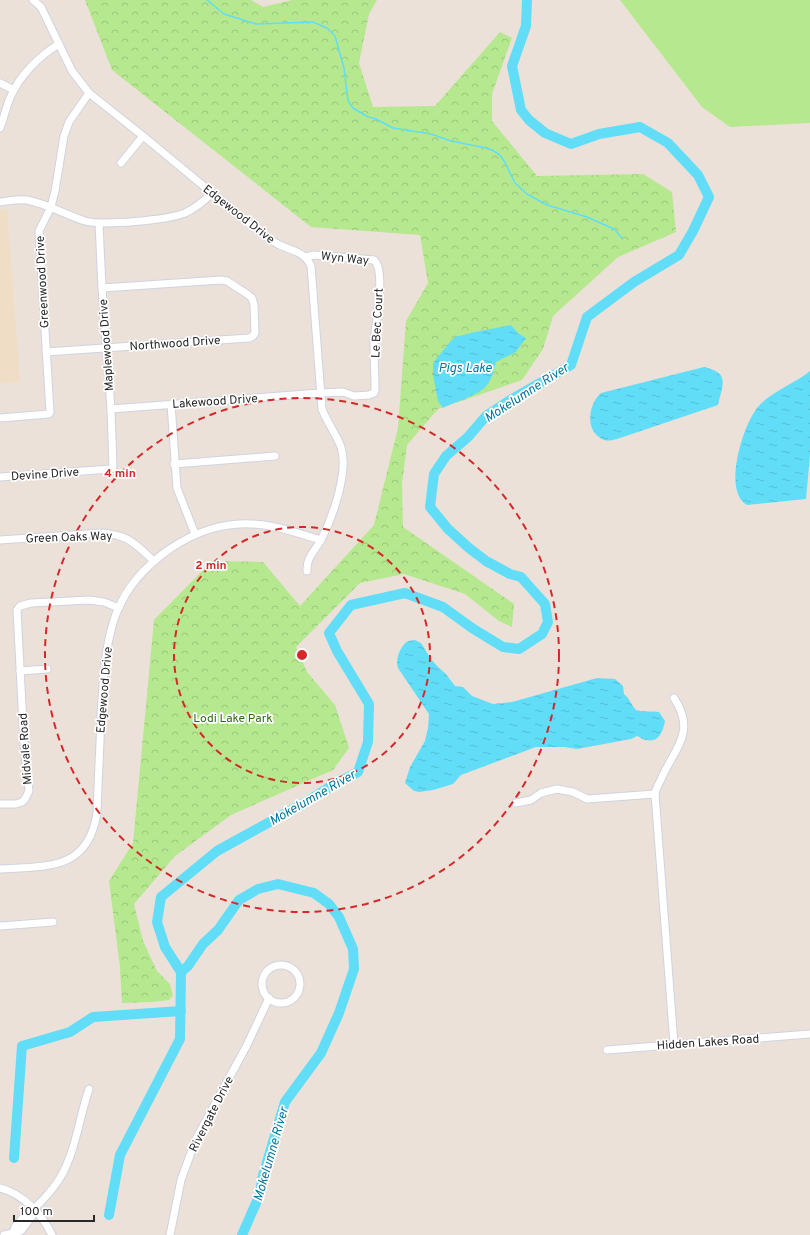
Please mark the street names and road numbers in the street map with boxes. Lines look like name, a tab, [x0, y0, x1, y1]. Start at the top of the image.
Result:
street label: Edgewood Drive	[199, 182, 278, 248]
street label: Greenwood Drive	[33, 235, 53, 329]
street label: Wyn Way	[320, 249, 370, 269]
street label: Le Bec Court	[368, 288, 388, 359]
street label: Maplewood Drive	[96, 298, 118, 392]
street label: Northwood Drive	[129, 333, 221, 355]
street label: Lakewood Drive	[172, 391, 258, 413]
street label: Devine Drive	[11, 465, 80, 485]
street label: Green Oaks Way	[25, 528, 113, 548]
street label: Edgewood Drive	[93, 646, 117, 734]
street label: Midvale Road	[16, 713, 36, 785]
street label: Hidden Lakes Road	[656, 1031, 760, 1055]
street label: Rivergate Drive	[186, 1074, 238, 1155]

